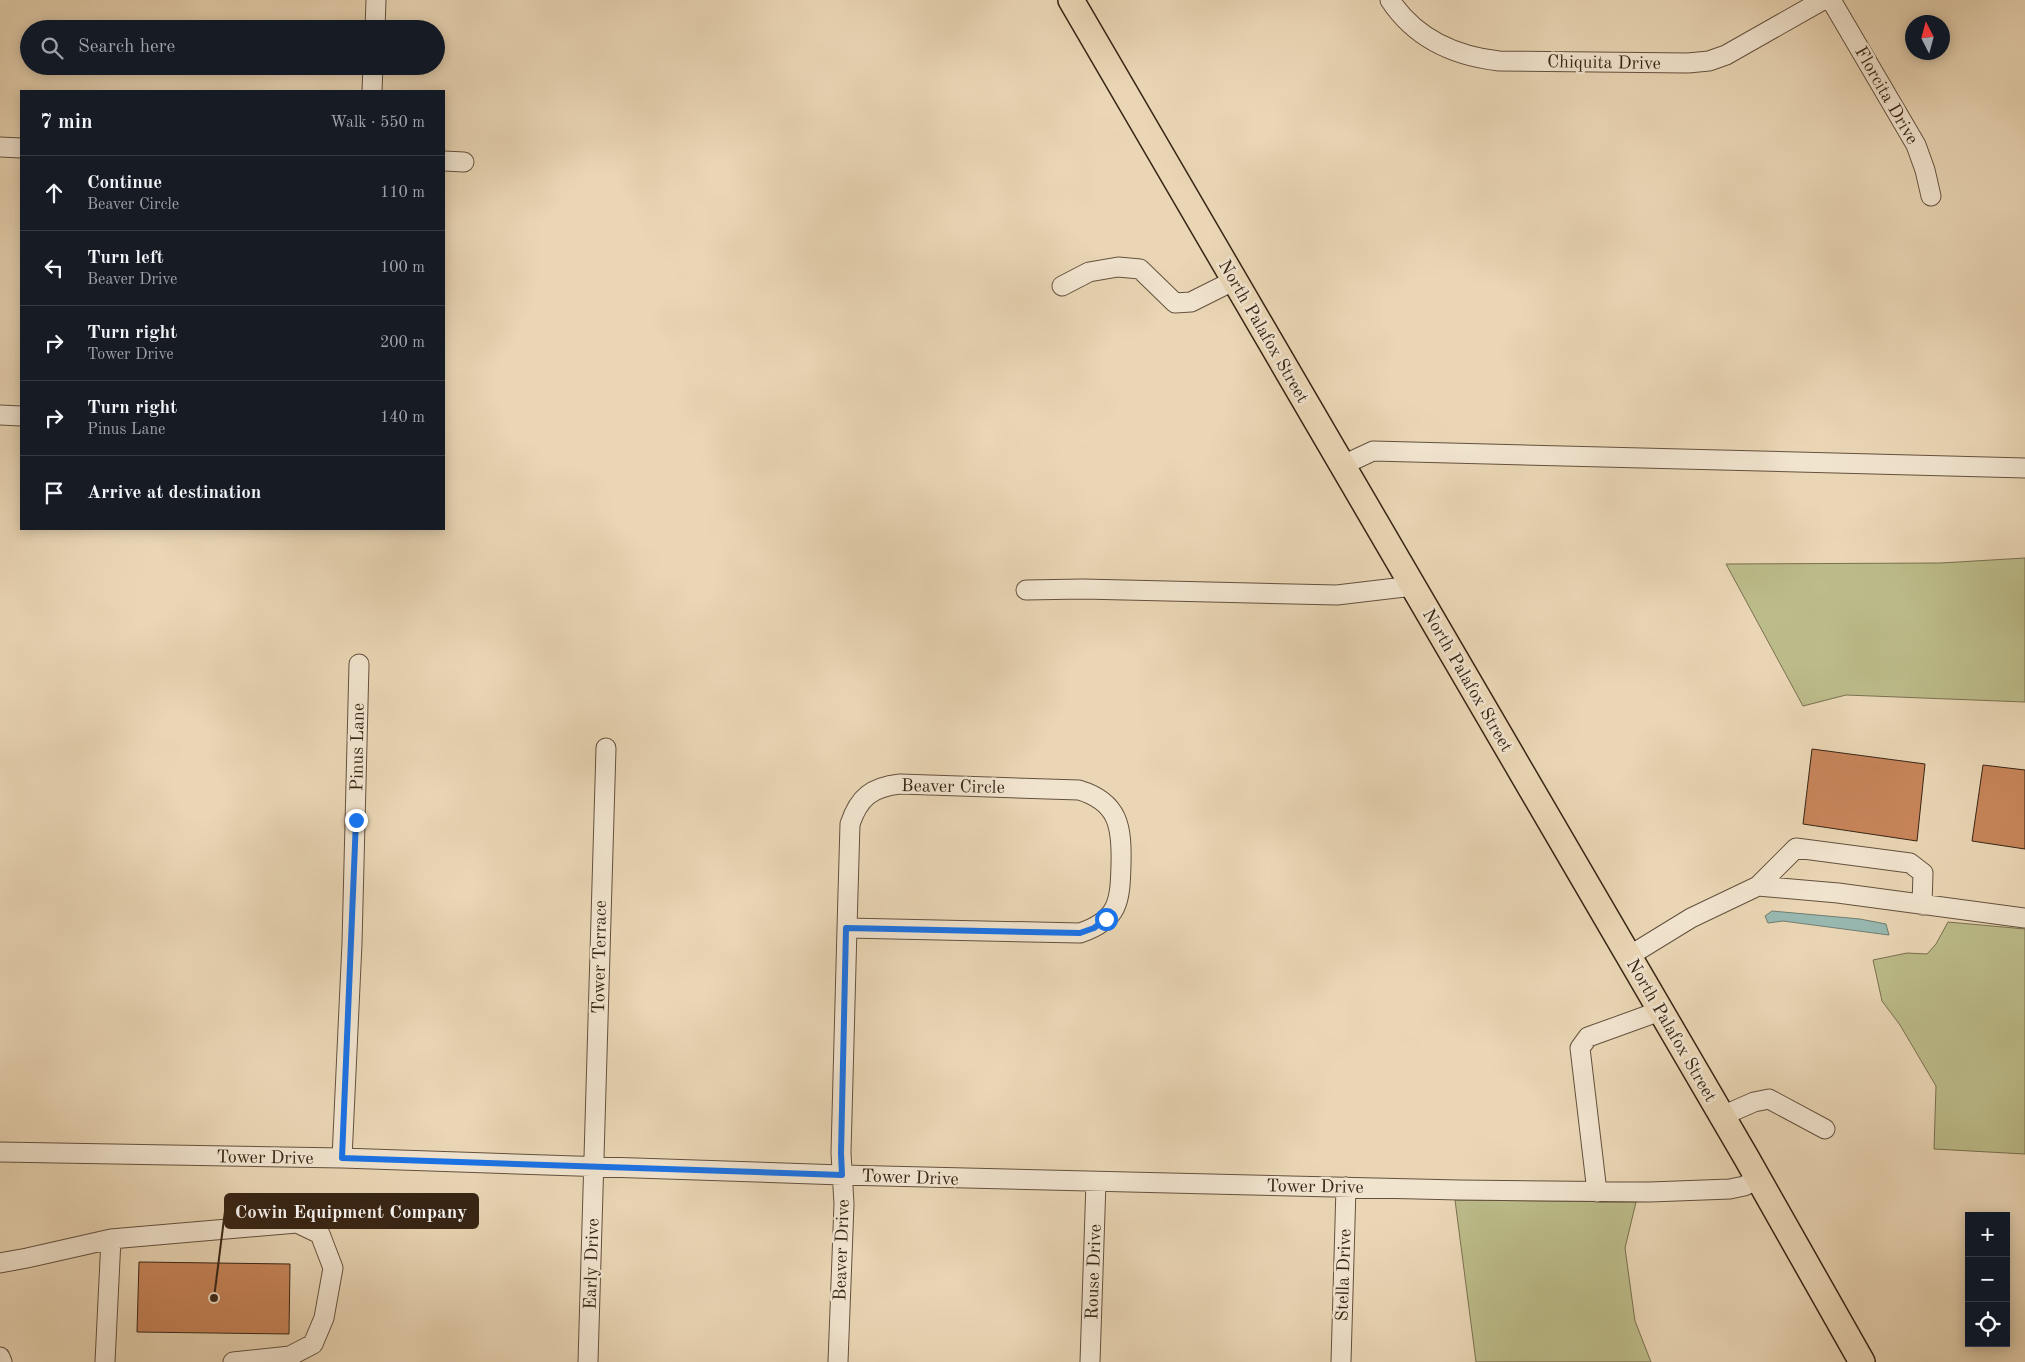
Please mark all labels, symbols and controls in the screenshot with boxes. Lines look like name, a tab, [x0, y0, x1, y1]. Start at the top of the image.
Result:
north arrow	[1905, 15, 1950, 60]
search box	[20, 20, 445, 75]
icon: search	[38, 34, 66, 62]
text: Search here	[78, 38, 175, 57]
street label: Florcita Drive	[1851, 44, 1921, 147]
street label: Chiquita Drive	[1547, 53, 1661, 73]
text: 7 min	[40, 112, 93, 133]
text: Walk · 550 m	[330, 115, 425, 131]
text: Continue	[87, 174, 162, 193]
icon: ahead	[40, 179, 68, 207]
text: 110 m	[380, 185, 425, 201]
text: Beaver Circle	[87, 197, 179, 213]
text: Turn left	[87, 249, 164, 268]
icon: left	[40, 254, 68, 282]
street label: North Palafox Street	[1215, 257, 1311, 406]
text: 100 m	[380, 260, 425, 276]
text: Beaver Drive	[87, 272, 177, 288]
text: Turn right	[87, 324, 177, 343]
icon: right	[40, 329, 68, 357]
text: 200 m	[380, 335, 425, 351]
text: Tower Drive	[87, 347, 174, 363]
text: Turn right	[87, 399, 177, 418]
icon: right	[40, 404, 68, 432]
text: 140 m	[380, 410, 425, 426]
text: Pinus Lane	[87, 422, 165, 438]
icon: arrive	[40, 479, 68, 507]
text: Arrive at destination	[87, 484, 261, 503]
street label: North Palafox Street	[1419, 606, 1515, 755]
street label: Pinus Lane	[348, 703, 368, 791]
street label: Beaver Circle	[901, 777, 1005, 797]
route end	[345, 809, 368, 832]
street label: Tower Terrace	[590, 900, 610, 1014]
route start	[1095, 908, 1118, 931]
street label: North Palafox Street	[1623, 956, 1719, 1105]
street label: Tower Drive	[216, 1148, 314, 1168]
street label: Tower Drive	[861, 1167, 959, 1189]
street label: Tower Drive	[1266, 1177, 1364, 1197]
callout: Cowin Equipment Company	[225, 1194, 478, 1228]
street label: Beaver Drive	[831, 1199, 853, 1301]
text: Cowin Equipment Company	[235, 1204, 467, 1223]
map controls	[1965, 1212, 2010, 1347]
button: +	[1965, 1212, 2010, 1257]
street label: Early Drive	[581, 1218, 603, 1310]
street label: Rouse Drive	[1083, 1224, 1105, 1320]
street label: Stella Drive	[1333, 1228, 1355, 1322]
button: −	[1965, 1257, 2010, 1302]
button: locate	[1965, 1302, 2010, 1347]

